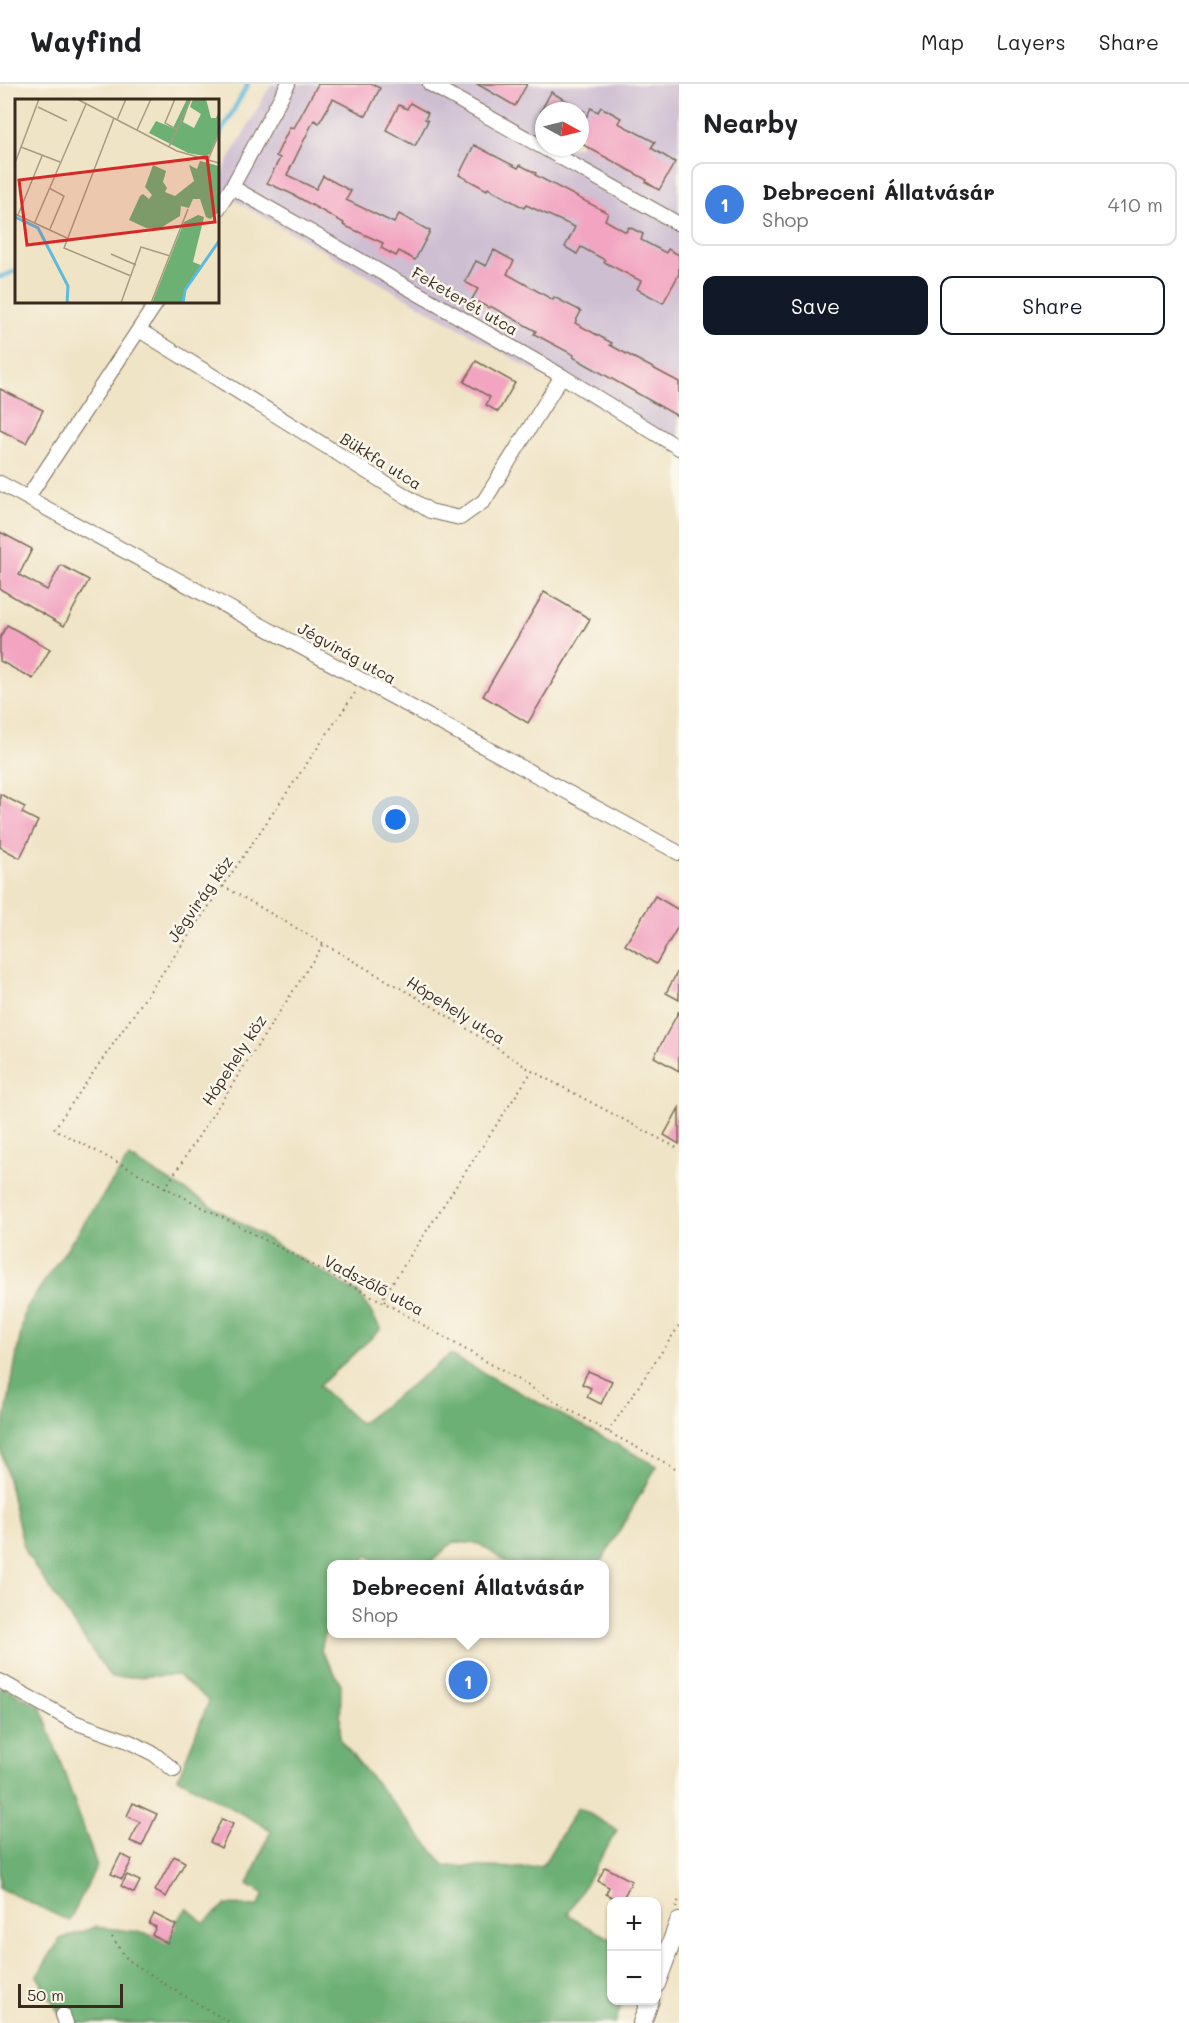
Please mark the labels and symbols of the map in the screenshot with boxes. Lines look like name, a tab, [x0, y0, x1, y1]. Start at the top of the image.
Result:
inset map	[15, 99, 219, 303]
north arrow	[535, 102, 589, 156]
street label: Feketerét utca	[408, 262, 522, 340]
street label: Bükkfa utca	[337, 427, 426, 494]
street label: Jégvirág utca	[294, 617, 400, 688]
your location	[381, 805, 410, 834]
street label: Jégvirág köz	[162, 851, 237, 946]
street label: Hópehely utca	[403, 971, 509, 1048]
street label: Hópehely köz	[196, 1010, 271, 1109]
street label: Vadszőlő utca	[321, 1249, 428, 1320]
pin: 1	[448, 1658, 488, 1702]
scale bar	[18, 1981, 123, 2008]

